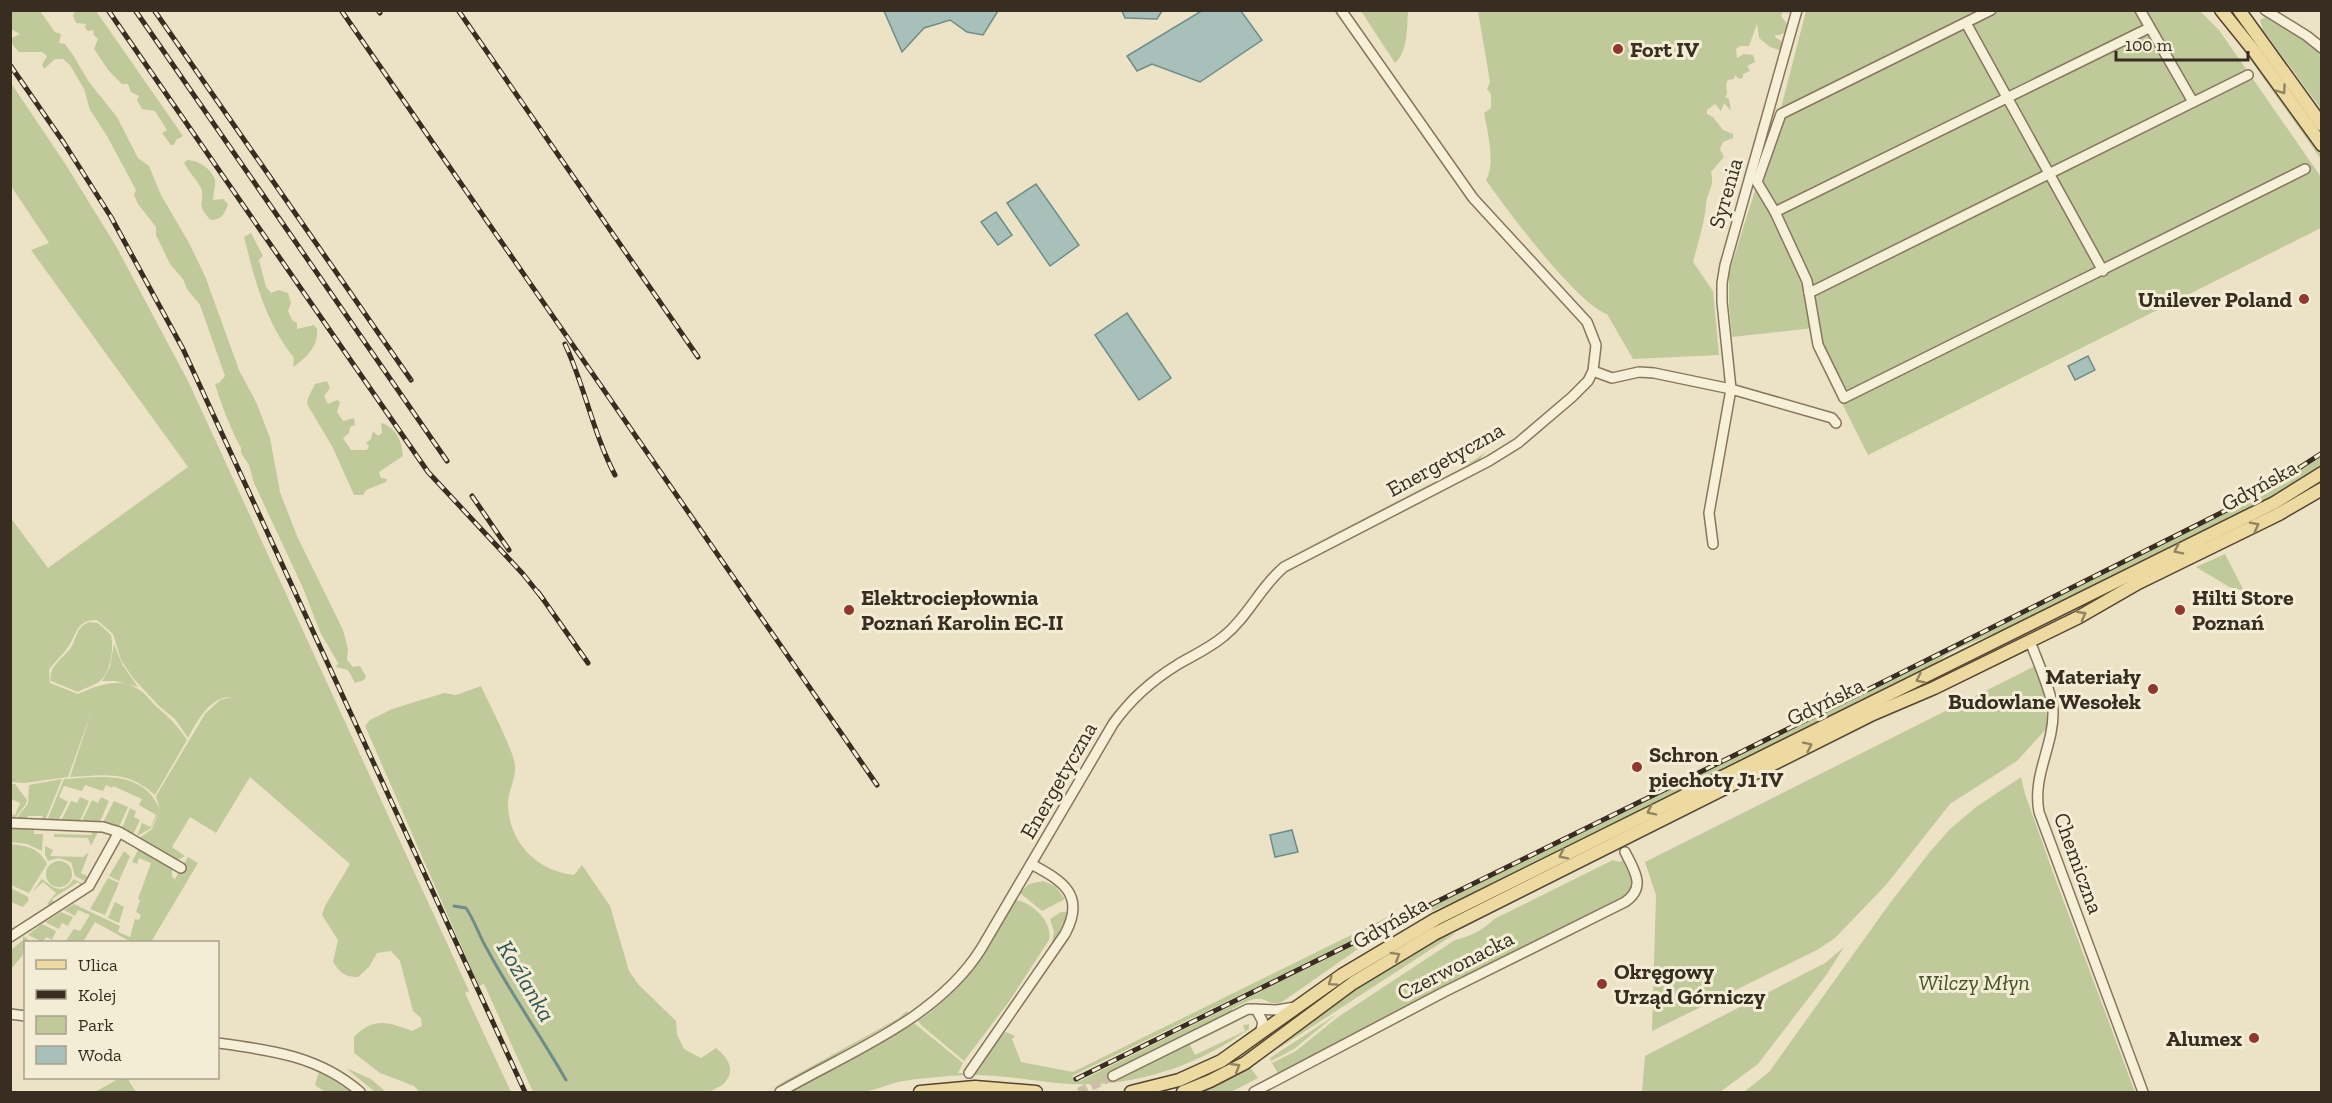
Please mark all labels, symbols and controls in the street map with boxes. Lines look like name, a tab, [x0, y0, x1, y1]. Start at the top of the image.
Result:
scale bar	[2116, 24, 2248, 62]
text: 100 m	[2125, 34, 2173, 56]
place label: Fort IV	[1630, 36, 1699, 63]
marker: Fort IV	[1611, 42, 1625, 56]
one-way arrow	[2275, 83, 2286, 94]
street label: Syrenia	[1703, 155, 1748, 231]
place label: Unilever Poland	[2138, 286, 2292, 313]
marker: Unilever Poland	[2297, 292, 2311, 306]
street label: Energetyczna	[1382, 416, 1509, 503]
street label: Gdyńska	[2217, 453, 2302, 517]
one-way arrow	[2249, 521, 2260, 533]
one-way arrow	[2173, 543, 2184, 555]
place label: Elektrociepłownia Poznań Karolin EC-II	[861, 584, 1064, 636]
place label: Hilti Store Poznań	[2192, 584, 2294, 636]
marker: Elektrociepłownia Poznań Karolin EC-II	[842, 603, 856, 617]
marker: Hilti Store Poznań	[2173, 603, 2187, 617]
one-way arrow	[2076, 611, 2086, 622]
place label: Materiały Budowlane Wesołek	[1948, 663, 2141, 715]
street label: Gdyńska	[1782, 671, 1869, 732]
one-way arrow	[1916, 671, 1927, 683]
marker: Materiały Budowlane Wesołek	[2146, 682, 2160, 696]
street label: Energetyczna	[1014, 717, 1103, 843]
place label: Schron piechoty J1 IV	[1649, 741, 1783, 793]
one-way arrow	[1802, 742, 1813, 754]
marker: Schron piechoty J1 IV	[1630, 760, 1644, 774]
one-way arrow	[1646, 803, 1657, 815]
street label: Chemiczna	[2048, 809, 2109, 918]
one-way arrow	[1559, 848, 1570, 859]
street label: Gdyńska	[1348, 890, 1433, 955]
street label: Czerwonacka	[1392, 924, 1518, 1006]
water label: Koźlanka	[491, 935, 562, 1027]
legend	[24, 941, 219, 1079]
one-way arrow	[1390, 952, 1400, 963]
text: Ulica	[78, 954, 118, 976]
place label: Okręgowy Urząd Górniczy	[1614, 958, 1766, 1010]
park label: Wilczy Młyn	[1918, 969, 2030, 996]
one-way arrow	[1328, 975, 1339, 986]
marker: Okręgowy Urząd Górniczy	[1595, 977, 1609, 991]
text: Kolej	[78, 984, 116, 1006]
text: Park	[78, 1014, 114, 1036]
place label: Alumex	[2166, 1025, 2242, 1052]
marker: Alumex	[2247, 1031, 2261, 1045]
text: Woda	[78, 1044, 122, 1066]
one-way arrow	[1230, 1063, 1240, 1075]

